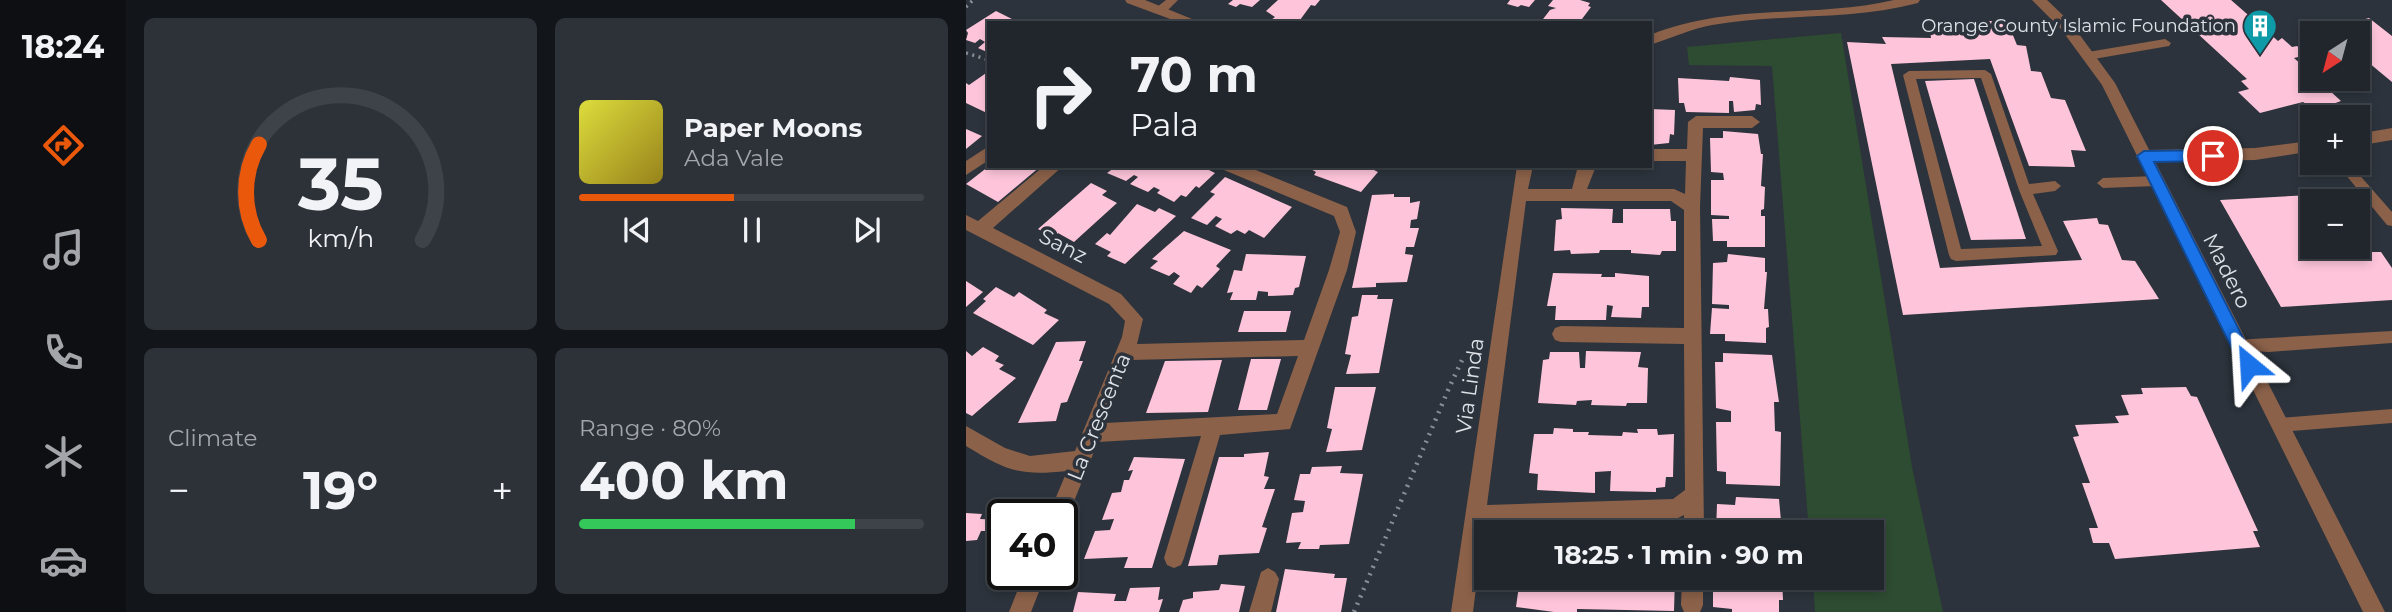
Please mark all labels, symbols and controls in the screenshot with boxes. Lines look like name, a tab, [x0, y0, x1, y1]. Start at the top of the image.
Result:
building icon: Orange County Islamic Foundation	[2241, 7, 2279, 56]
place label: Orange County Islamic Foundation	[1921, 15, 2236, 37]
north arrow	[2300, 21, 2370, 91]
map controls	[2300, 21, 2370, 259]
text: 18:24	[22, 27, 104, 66]
text: 70 m	[1130, 45, 1258, 104]
icon: right	[1015, 49, 1106, 140]
text: Pala	[1130, 105, 1199, 144]
button: +	[2300, 105, 2370, 175]
text: Paper Moons	[684, 112, 862, 144]
icon: directions	[39, 121, 88, 170]
pin	[2183, 126, 2243, 186]
icon: arrive	[2194, 137, 2232, 175]
text: 35	[297, 141, 383, 229]
text: Ada Vale	[684, 144, 784, 172]
button: −	[2300, 189, 2370, 259]
icon: previous	[618, 211, 656, 249]
icon: pause	[733, 211, 771, 249]
icon: next	[848, 211, 886, 249]
text: km/h	[307, 223, 374, 253]
street label: Sanz	[1035, 223, 1091, 268]
icon: music	[39, 225, 88, 274]
street label: Madero	[2198, 229, 2257, 312]
icon: phone	[39, 328, 88, 377]
position arrow	[2212, 328, 2286, 402]
street label: Via Linda	[1450, 336, 1489, 436]
street label: La Crescenta	[1062, 349, 1135, 484]
text: Range · 80%	[579, 414, 721, 442]
text: Climate	[168, 424, 257, 452]
icon: climate	[39, 432, 88, 481]
text: 400 km	[579, 449, 789, 512]
text: 19°	[303, 459, 378, 522]
text: −	[168, 467, 190, 514]
text: +	[491, 467, 513, 514]
speed limit sign: 40	[987, 499, 1078, 590]
icon: car	[39, 536, 88, 585]
text: 18:25 · 1 min · 90 m	[1554, 539, 1804, 571]

